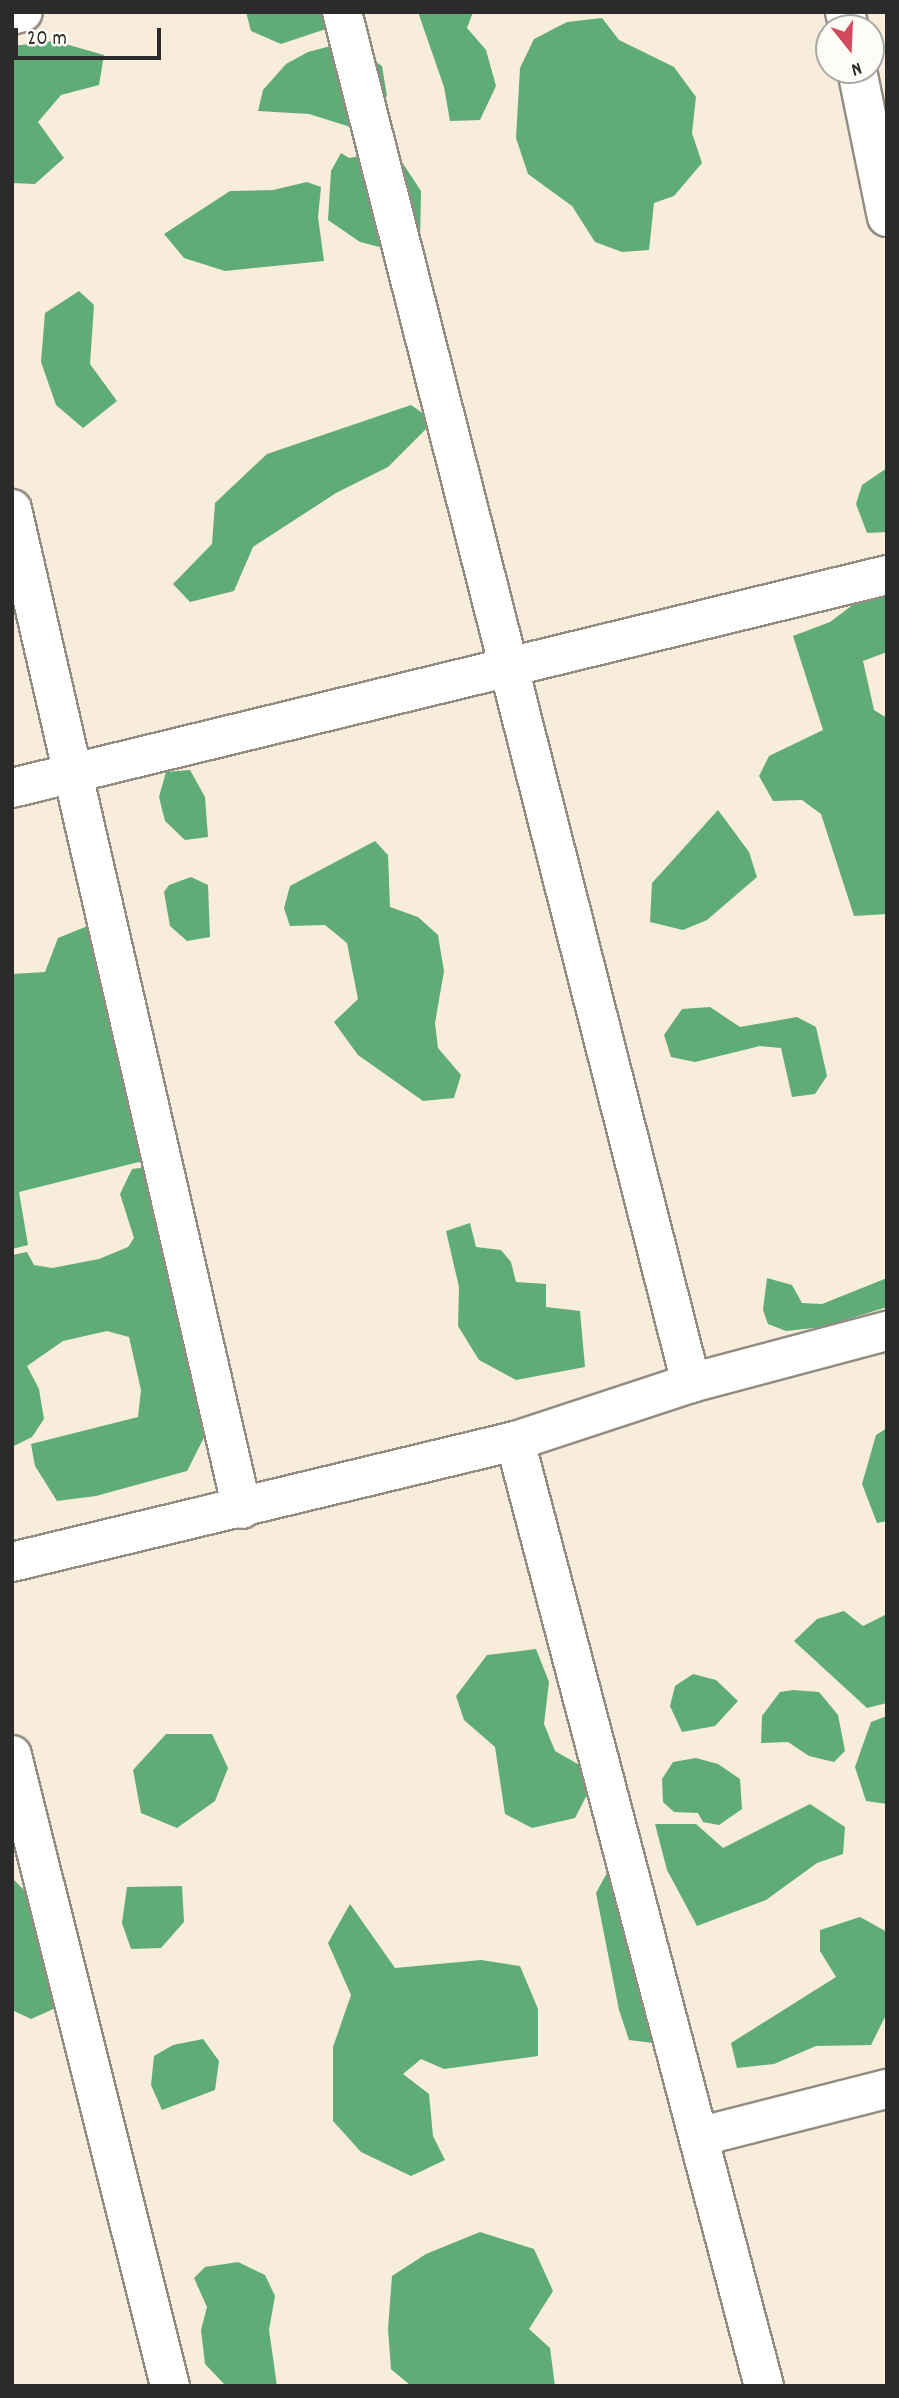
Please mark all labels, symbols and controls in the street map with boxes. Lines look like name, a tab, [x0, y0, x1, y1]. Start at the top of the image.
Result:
scale bar	[18, 14, 164, 58]
north arrow	[815, 14, 885, 84]
text: 20 m	[27, 25, 67, 55]
text: N	[847, 53, 865, 82]

